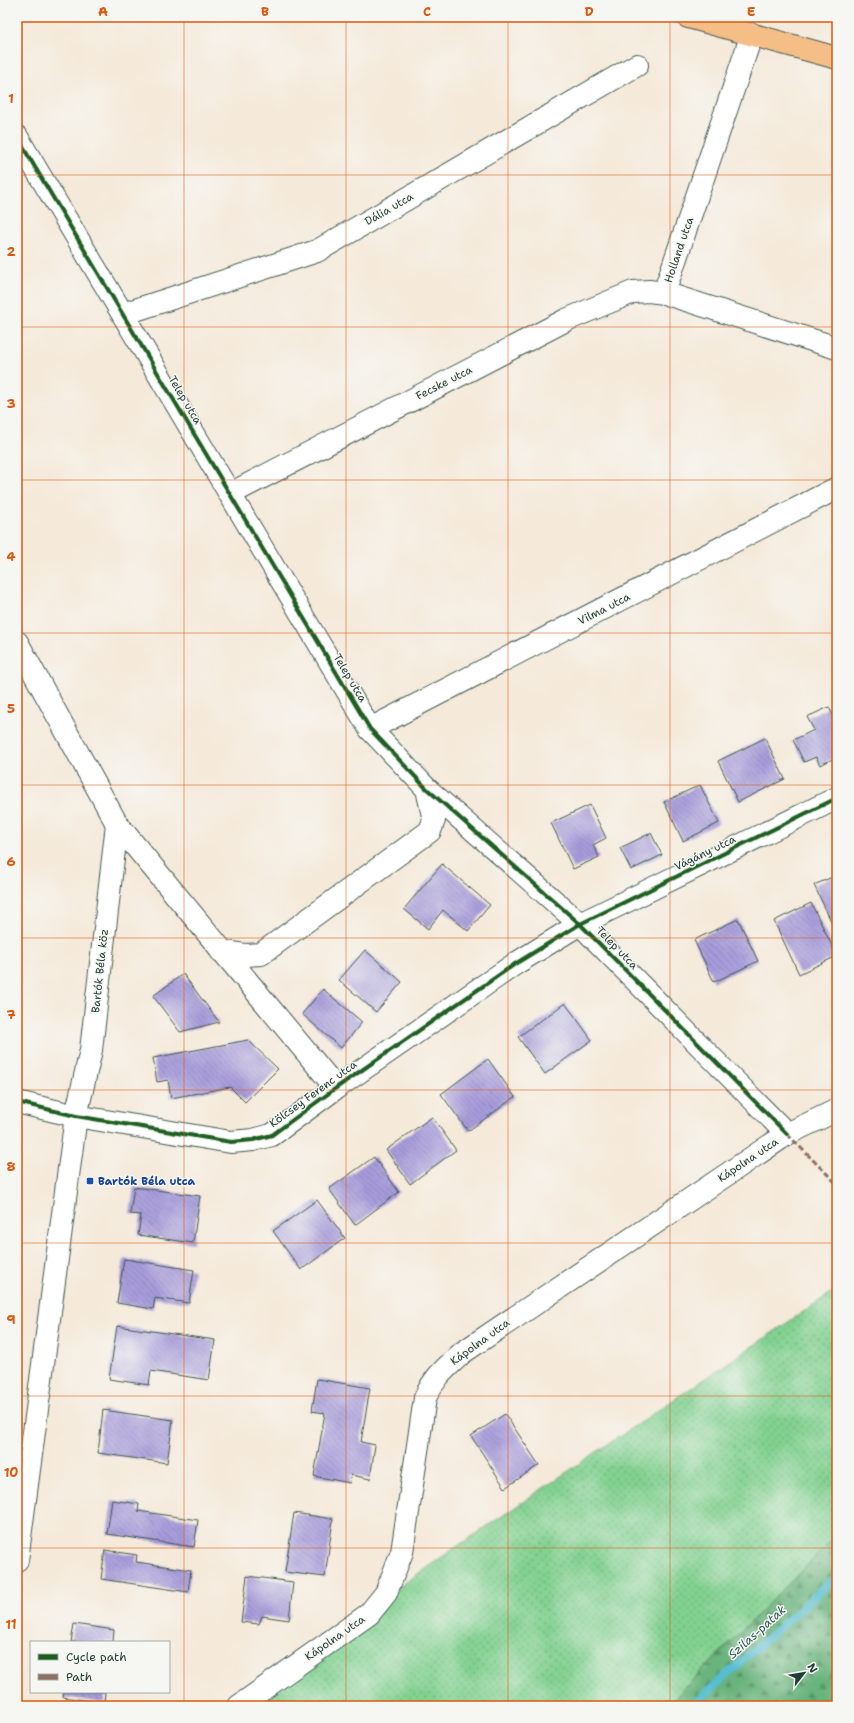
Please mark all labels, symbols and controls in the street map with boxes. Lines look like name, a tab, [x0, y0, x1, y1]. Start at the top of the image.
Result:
text: A	[98, 3, 108, 20]
text: B	[261, 3, 269, 20]
text: C	[423, 3, 431, 20]
text: D	[584, 3, 594, 20]
text: E	[747, 3, 756, 20]
text: 1	[8, 90, 14, 107]
street label: Dália utca	[362, 189, 416, 229]
street label: Holland utca	[661, 215, 697, 285]
text: 2	[6, 243, 16, 260]
street label: Fecske utca	[413, 362, 475, 404]
street label: Telep utca	[165, 373, 205, 427]
text: 3	[6, 395, 16, 412]
text: 4	[6, 548, 16, 565]
street label: Vilma utca	[575, 589, 633, 629]
street label: Telep utca	[330, 651, 370, 705]
text: 5	[7, 700, 15, 717]
street label: Vágány utca	[672, 832, 738, 874]
text: 6	[6, 853, 16, 870]
street label: Telep utca	[593, 923, 641, 973]
street label: Bartók Béla köz	[88, 928, 112, 1014]
text: 7	[6, 1006, 16, 1023]
street label: Kölcsey Ferenc utca	[266, 1057, 360, 1131]
street label: Kápolna utca	[715, 1134, 781, 1186]
text: 8	[6, 1158, 16, 1175]
place label: Bartók Béla utca	[98, 1174, 196, 1189]
marker: Bartók Béla utca	[85, 1176, 95, 1186]
text: 9	[6, 1311, 16, 1328]
street label: Kápolna utca	[447, 1315, 513, 1369]
text: 10	[4, 1464, 18, 1481]
water label: Szilas-patak	[725, 1602, 789, 1662]
street label: Kápolna utca	[302, 1612, 368, 1664]
text: 11	[5, 1616, 17, 1633]
legend	[30, 1641, 170, 1693]
text: Cycle path	[66, 1649, 127, 1665]
north arrow	[784, 1653, 824, 1693]
text: N	[803, 1661, 821, 1676]
text: Path	[66, 1669, 92, 1685]

